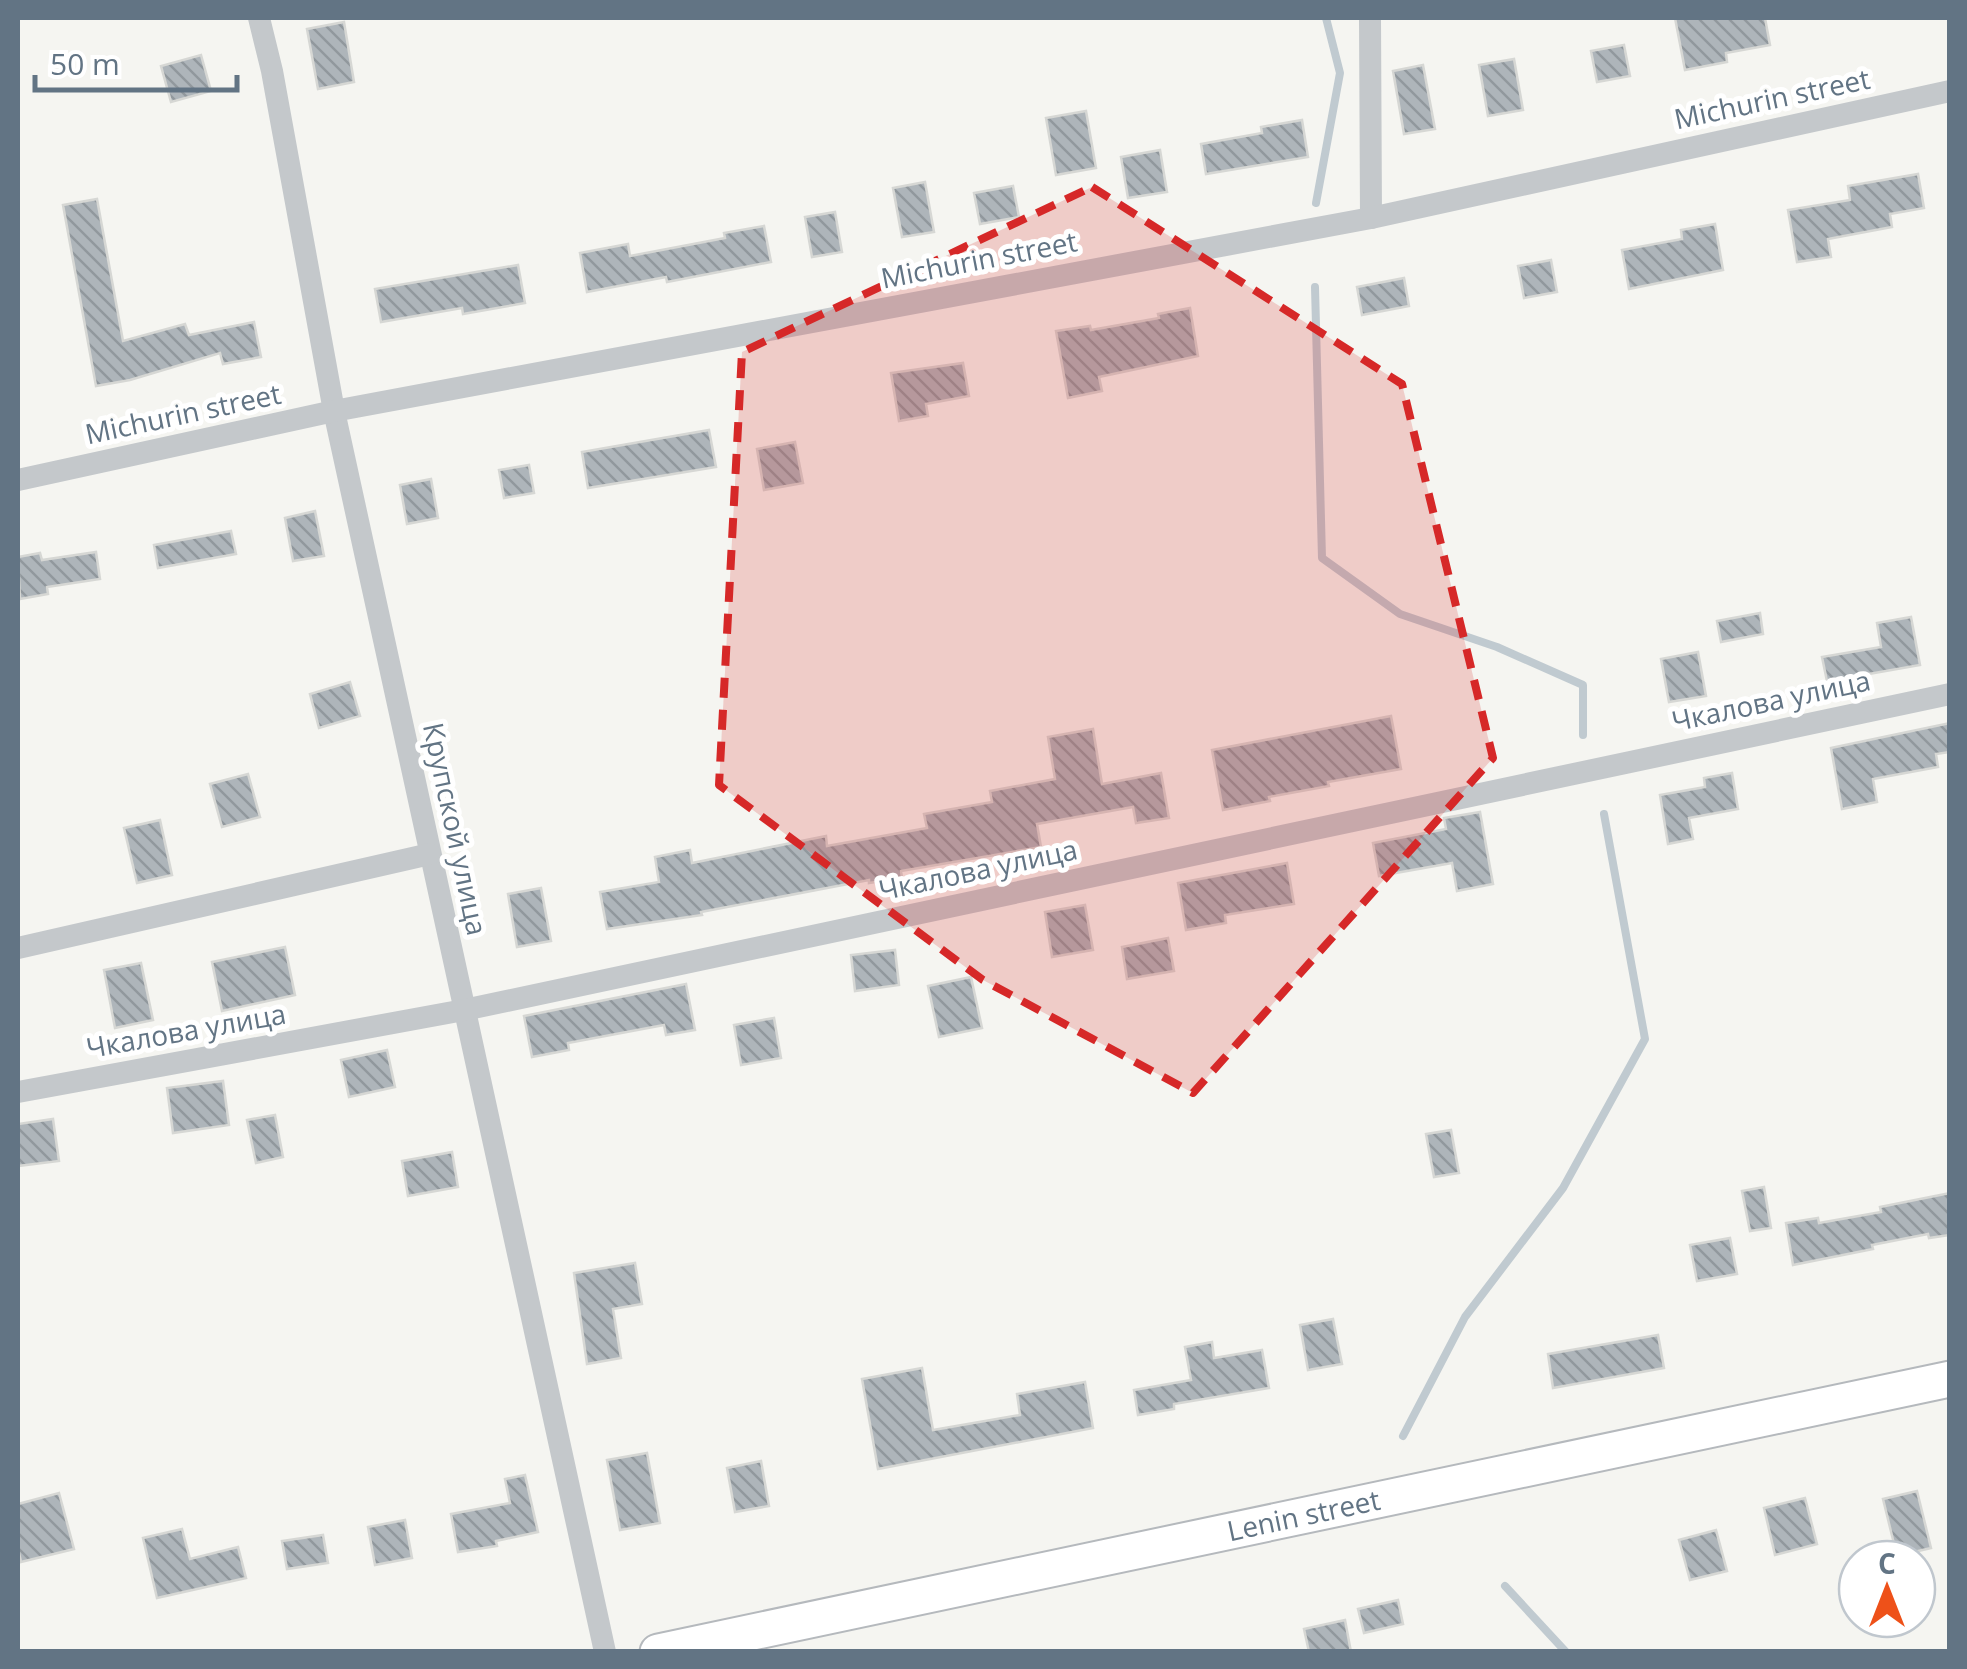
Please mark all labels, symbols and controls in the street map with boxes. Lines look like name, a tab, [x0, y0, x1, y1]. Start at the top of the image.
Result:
scale bar	[35, 30, 238, 92]
text: 50 m	[50, 43, 120, 84]
street label: Michurin street	[1670, 59, 1873, 137]
street label: Michurin street	[877, 221, 1080, 297]
street label: Michurin street	[81, 374, 284, 452]
street label: Чкалова улица	[1668, 660, 1874, 740]
street label: Крупской улица	[415, 719, 497, 939]
street label: Чкалова улица	[875, 829, 1081, 909]
street label: Чкалова улица	[83, 994, 289, 1066]
street label: Lenin street	[1224, 1480, 1383, 1549]
north arrow	[1837, 1539, 1937, 1639]
text: С	[1878, 1544, 1896, 1582]

